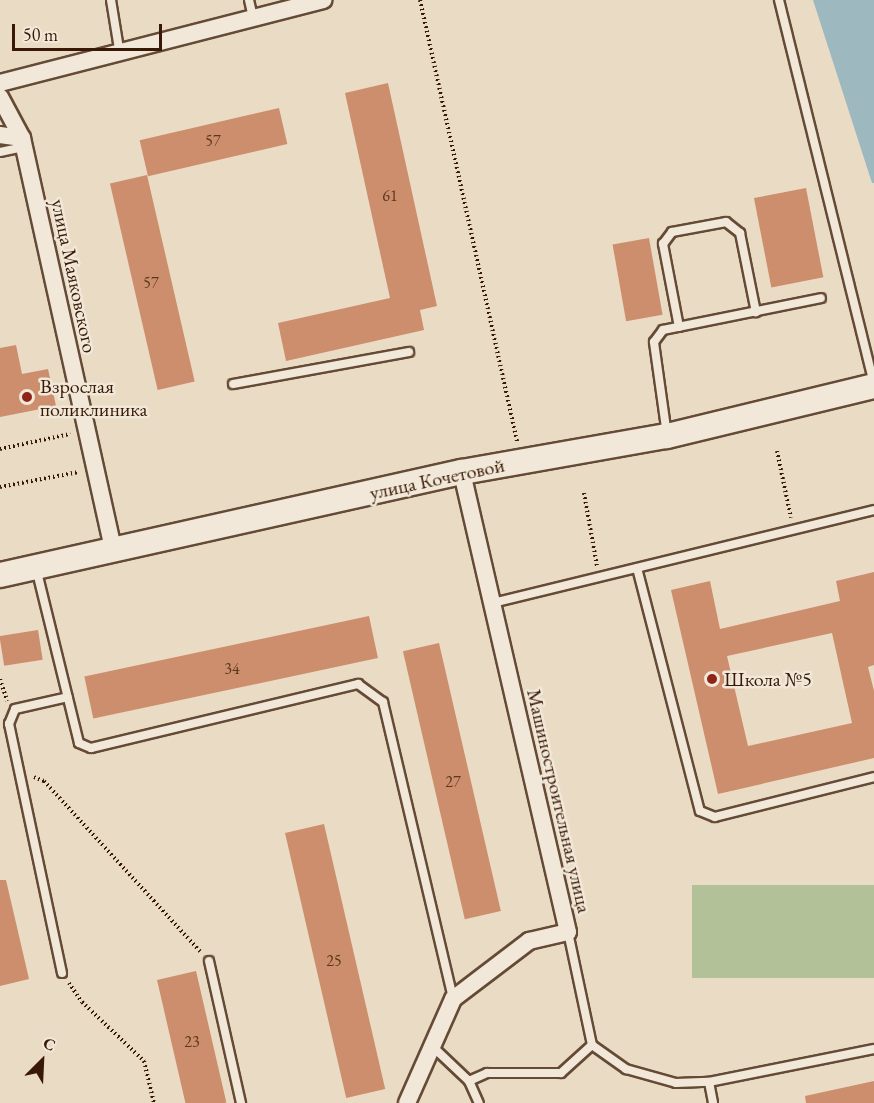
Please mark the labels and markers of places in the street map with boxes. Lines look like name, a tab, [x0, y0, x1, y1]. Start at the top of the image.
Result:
place label: Взрослая поликлиника	[40, 374, 148, 421]
marker: Взрослая поликлиника	[18, 388, 36, 406]
place label: Школа №5	[724, 667, 812, 691]
marker: Школа №5	[705, 672, 719, 686]

